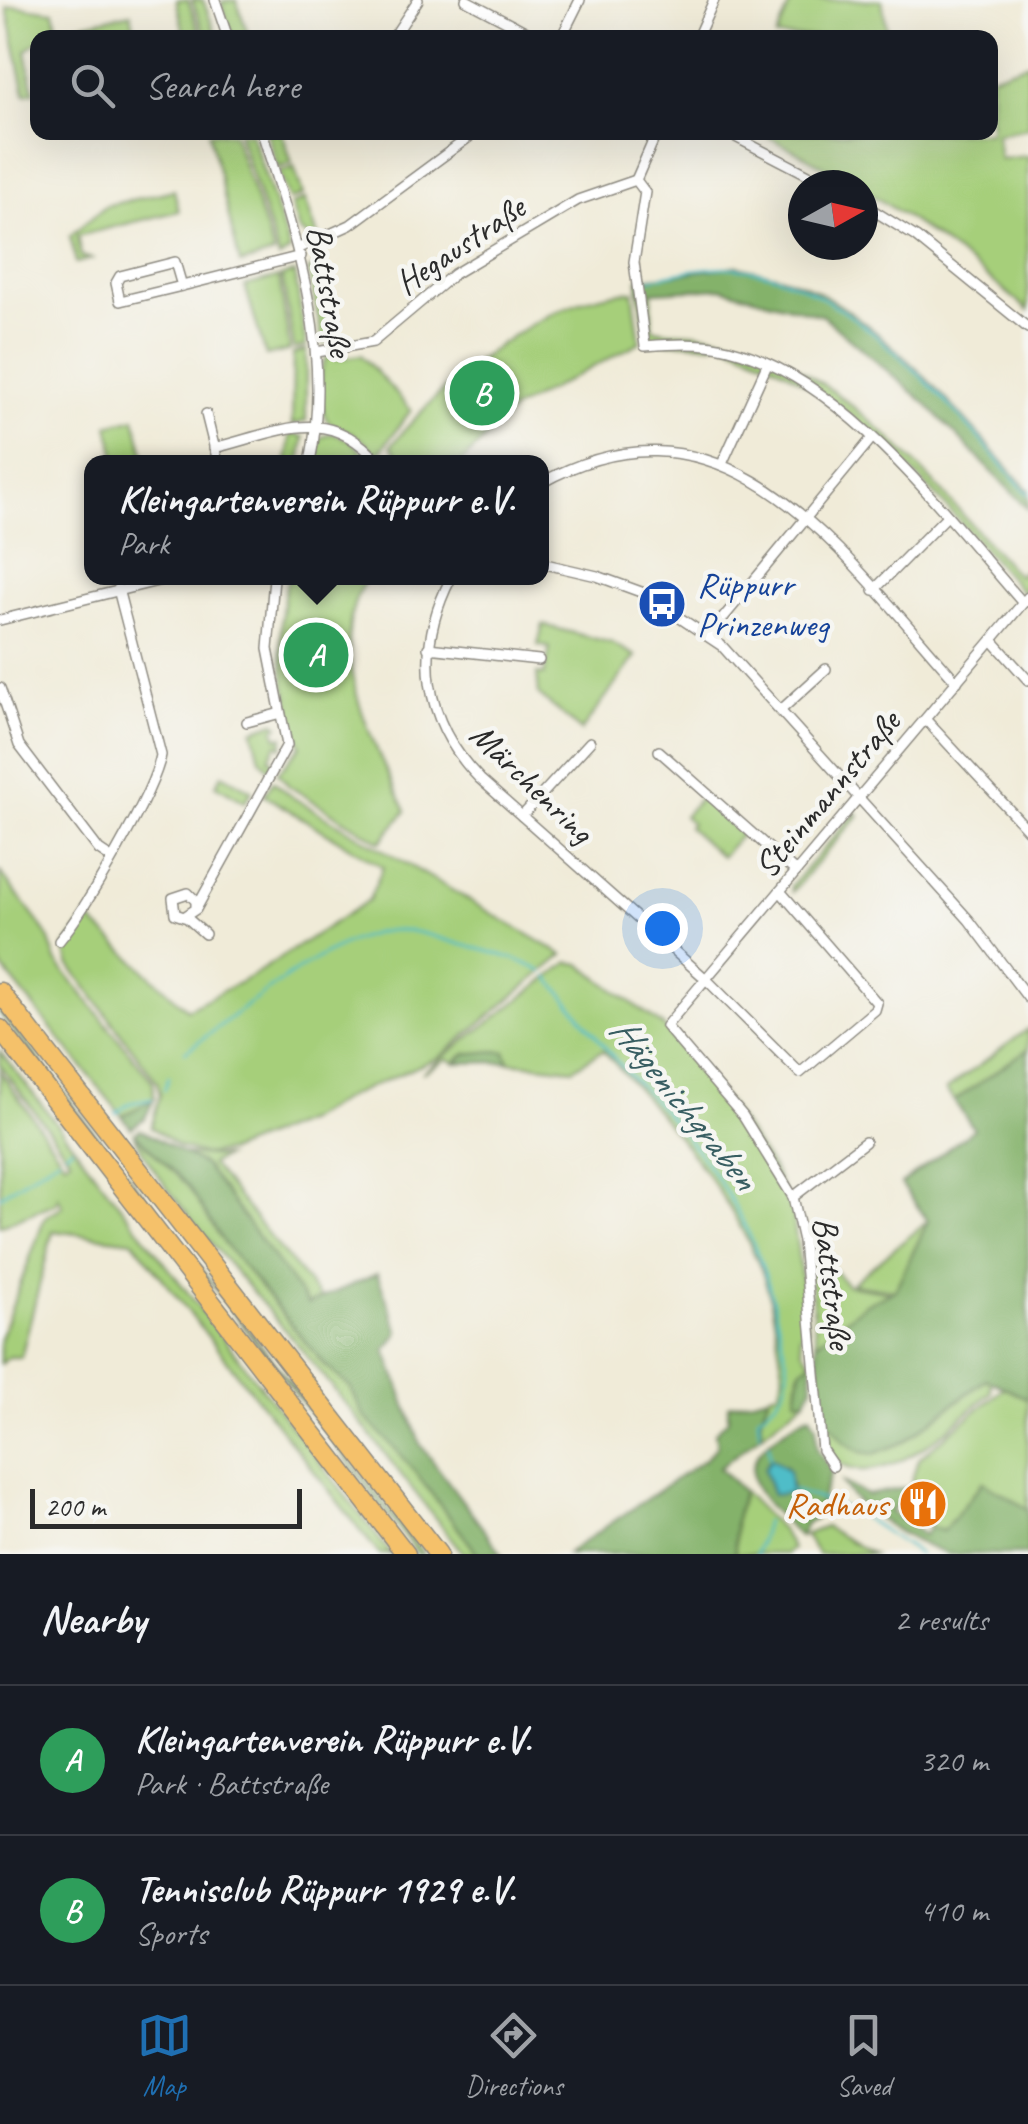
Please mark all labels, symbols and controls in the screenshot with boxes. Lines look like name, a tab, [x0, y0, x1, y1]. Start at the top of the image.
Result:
search box	[30, 30, 998, 140]
icon: search	[65, 58, 120, 113]
text: Search here	[145, 62, 300, 109]
north arrow	[788, 170, 878, 260]
street label: Hegaustraße	[386, 184, 536, 305]
street label: Battstraße	[296, 222, 364, 363]
pin: B	[450, 356, 514, 430]
popup	[84, 455, 549, 585]
text: Kleingartenverein Rüppurr e.V.	[118, 476, 515, 523]
text: Park	[118, 523, 169, 564]
place label: Rüppurr Prinzenweg	[697, 562, 831, 647]
bus stop icon: Rüppurr Prinzenweg	[636, 578, 688, 630]
pin: A	[284, 618, 348, 692]
street label: Steinmannstraße	[744, 699, 912, 887]
street label: Märchenring	[460, 713, 605, 854]
your location	[637, 903, 688, 954]
water label: Hägenichgraben	[600, 1007, 770, 1201]
street label: Battstraße	[803, 1215, 864, 1354]
restaurant icon: Radhaus	[897, 1478, 949, 1530]
place label: Radhaus	[786, 1482, 891, 1527]
scale bar	[30, 1484, 302, 1528]
text: 200 m	[45, 1489, 105, 1524]
text: Nearby	[40, 1593, 146, 1646]
text: 2 results	[894, 1599, 988, 1640]
text: Kleingartenverein Rüppurr e.V.	[135, 1716, 531, 1763]
text: A	[64, 1740, 81, 1781]
text: 320 m	[919, 1740, 988, 1781]
text: Park · Battstraße	[135, 1763, 328, 1804]
text: Tennisclub Rüppurr 1929 e.V.	[135, 1866, 515, 1913]
text: B	[64, 1890, 81, 1931]
text: 410 m	[919, 1890, 988, 1931]
text: Sports	[135, 1913, 207, 1954]
tab: Map	[137, 2008, 192, 2103]
tab: Directions	[465, 2008, 563, 2103]
tab: Saved	[836, 2008, 891, 2103]

